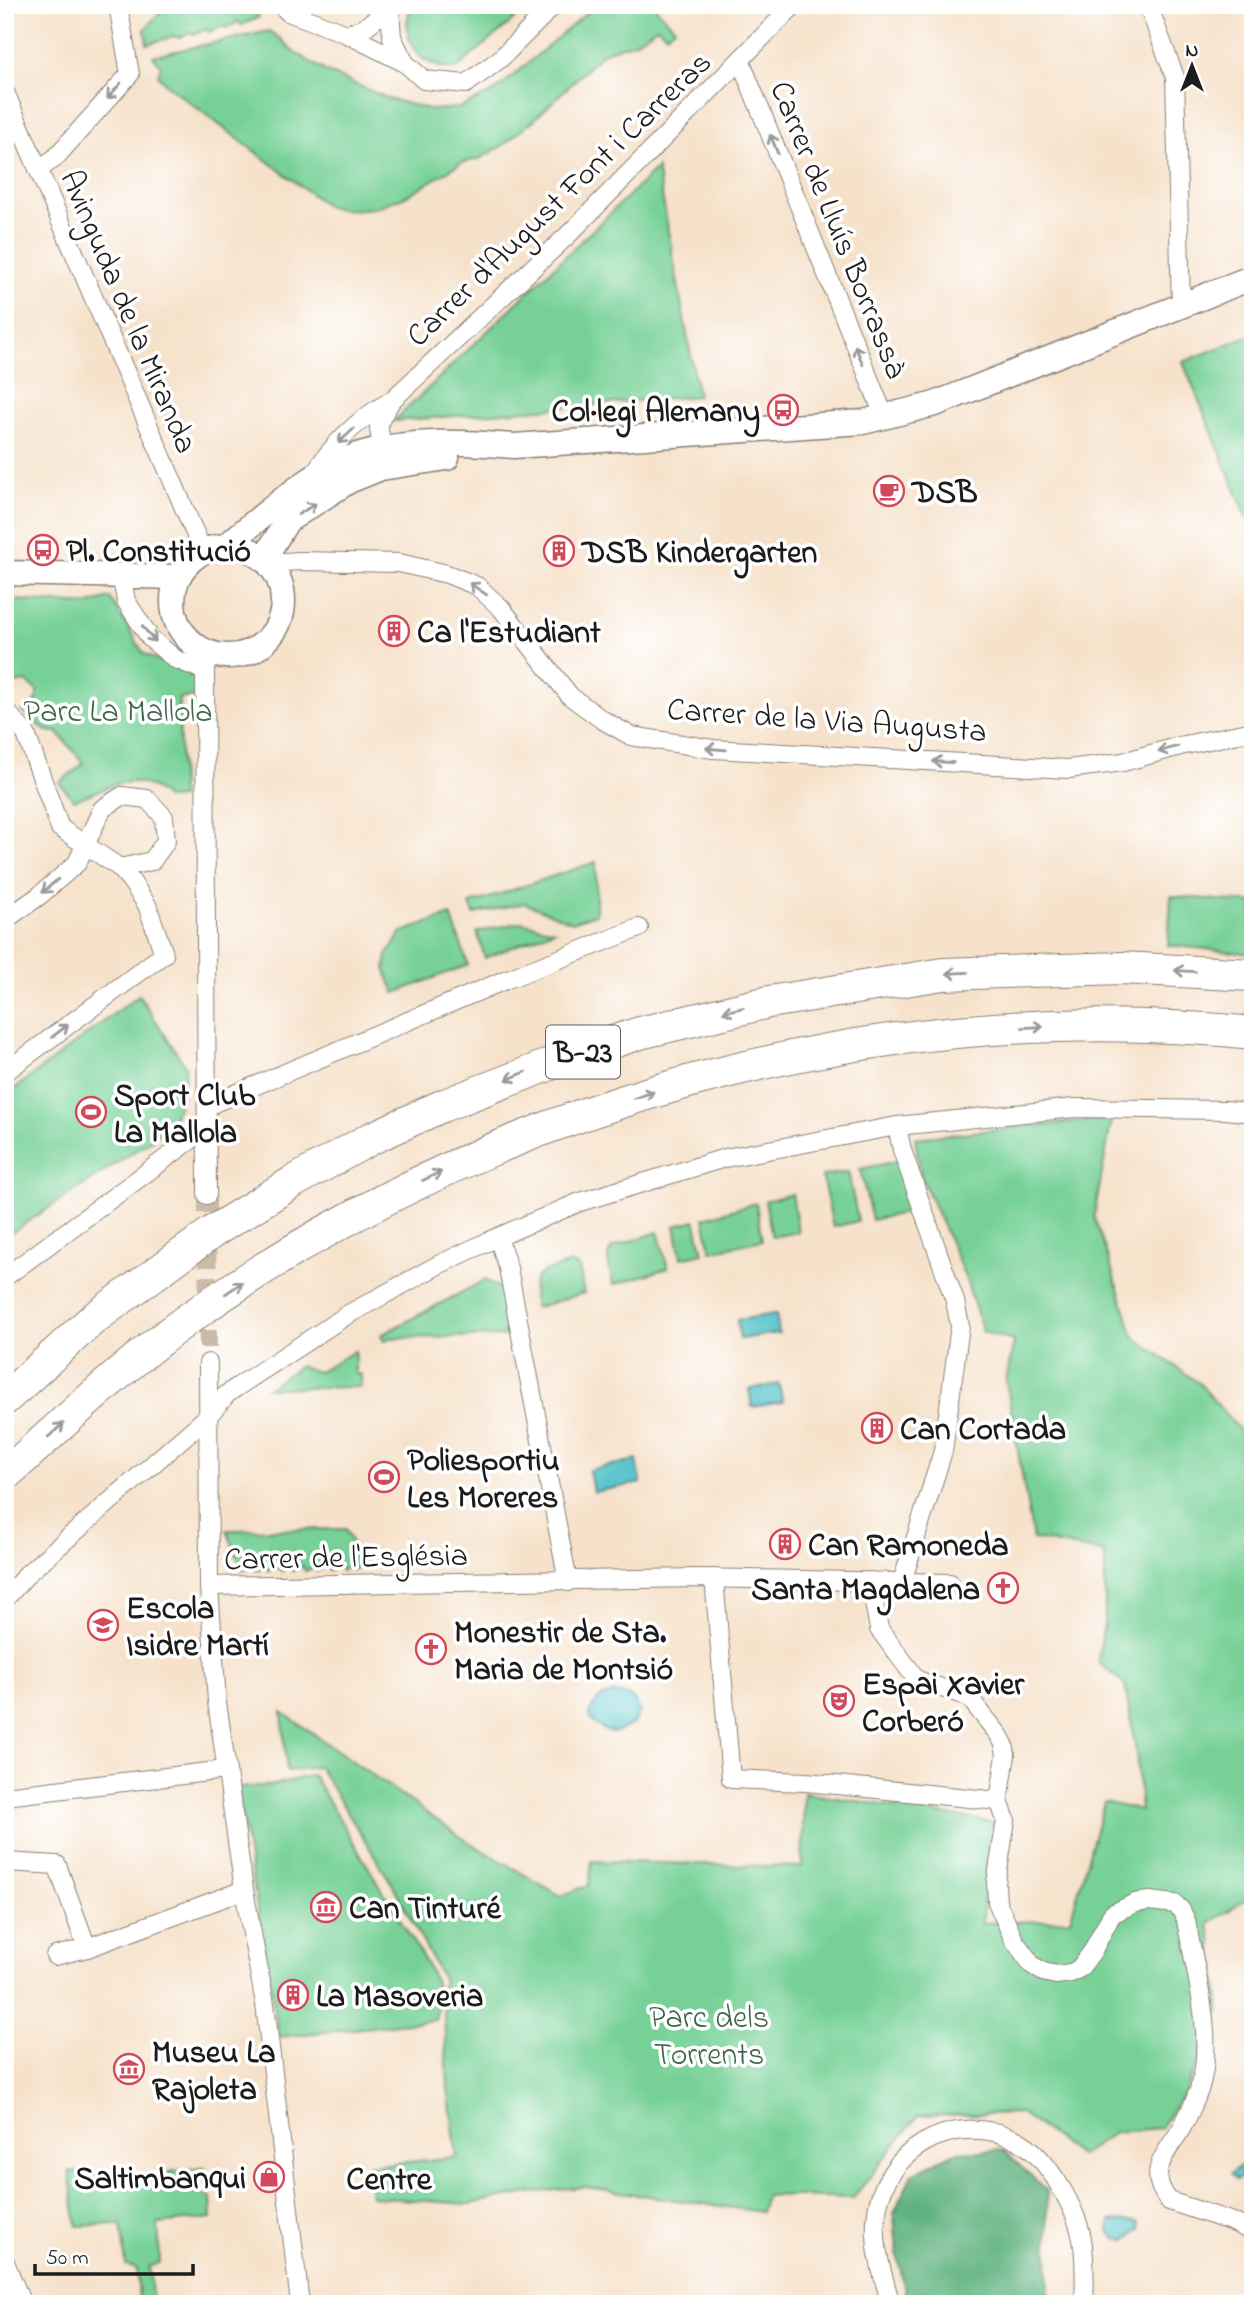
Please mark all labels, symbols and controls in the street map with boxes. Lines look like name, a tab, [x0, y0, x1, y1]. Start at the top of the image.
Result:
north arrow	[1156, 32, 1226, 102]
text: N	[1186, 38, 1199, 65]
street label: Carrer d'August Font i Carreras	[397, 42, 724, 360]
street label: Carrer de Lluís Borrassà	[756, 75, 918, 386]
one-way arrow	[106, 82, 122, 100]
one-way arrow	[766, 133, 779, 155]
street label: Avinguda de la Miranda	[46, 163, 208, 461]
one-way arrow	[852, 344, 865, 366]
place label: Col·legi Alemany	[552, 390, 760, 438]
bus stop icon: Col·legi Alemany	[766, 393, 800, 427]
one-way arrow	[338, 427, 355, 444]
place label: DSB	[910, 471, 978, 518]
cafe icon: DSB	[872, 474, 906, 508]
one-way arrow	[297, 501, 316, 516]
place label: Pl. Constitució	[66, 530, 251, 577]
place label: DSB Kindergarten	[580, 531, 818, 579]
bus stop icon: Pl. Constitució	[26, 533, 60, 567]
building icon: DSB Kindergarten	[542, 534, 576, 568]
one-way arrow	[469, 582, 488, 596]
place label: Ca l'Estudiant	[417, 611, 601, 658]
building icon: Ca l'Estudiant	[377, 614, 411, 648]
one-way arrow	[141, 625, 157, 643]
street label: Carrer de la Via Augusta	[665, 688, 988, 757]
park label: Parc La Mallola	[24, 690, 212, 737]
one-way arrow	[705, 742, 728, 755]
one-way arrow	[1158, 743, 1180, 756]
one-way arrow	[932, 755, 955, 768]
one-way arrow	[42, 878, 60, 894]
one-way arrow	[1173, 964, 1196, 977]
one-way arrow	[946, 967, 969, 980]
one-way arrow	[722, 1003, 745, 1017]
one-way arrow	[1021, 1021, 1044, 1034]
one-way arrow	[50, 1024, 69, 1039]
road number: B-23	[546, 1026, 620, 1078]
one-way arrow	[505, 1071, 527, 1084]
place label: Sport Club La Mallola	[114, 1074, 255, 1158]
one-way arrow	[633, 1088, 655, 1101]
sports icon: Sport Club La Mallola	[74, 1095, 108, 1129]
one-way arrow	[421, 1169, 442, 1183]
one-way arrow	[224, 1281, 243, 1295]
place label: Can Cortada	[900, 1408, 1066, 1455]
building icon: Can Cortada	[860, 1411, 894, 1445]
one-way arrow	[47, 1422, 65, 1438]
place label: Poliesportiu Les Moreres	[407, 1439, 560, 1523]
sports icon: Poliesportiu Les Moreres	[367, 1460, 401, 1494]
place label: Can Ramoneda	[808, 1524, 1008, 1571]
building icon: Can Ramoneda	[768, 1527, 802, 1561]
street label: Carrer de l'Església	[224, 1534, 468, 1585]
place label: Santa Magdalena	[751, 1568, 980, 1616]
church icon: Santa Magdalena	[986, 1571, 1020, 1605]
place label: Escola Isidre Martí	[126, 1587, 269, 1671]
school or university icon: Escola Isidre Martí	[86, 1608, 120, 1642]
place label: Monestir de Sta. Maria de Montsió	[454, 1611, 673, 1695]
church icon: Monestir de Sta. Maria de Montsió	[414, 1632, 448, 1666]
place label: Espai Xavier Corberó	[862, 1663, 1025, 1747]
theatre icon: Espai Xavier Corberó	[822, 1684, 856, 1718]
place label: Can Tinturé	[349, 1887, 502, 1934]
museum icon: Can Tinturé	[309, 1890, 343, 1924]
place label: La Masoveria	[316, 1975, 483, 2022]
building icon: La Masoveria	[276, 1978, 310, 2012]
park label: Parc dels Torrents	[649, 1996, 769, 2080]
place label: Museu La Rajoleta	[152, 2031, 276, 2115]
museum icon: Museu La Rajoleta	[112, 2052, 146, 2086]
place label: Saltimbanqui	[74, 2157, 246, 2204]
district label: Centre	[346, 2157, 433, 2205]
shop icon: Saltimbanqui	[252, 2160, 286, 2194]
scale bar	[35, 2232, 192, 2276]
text: 50 m	[46, 2244, 89, 2274]

